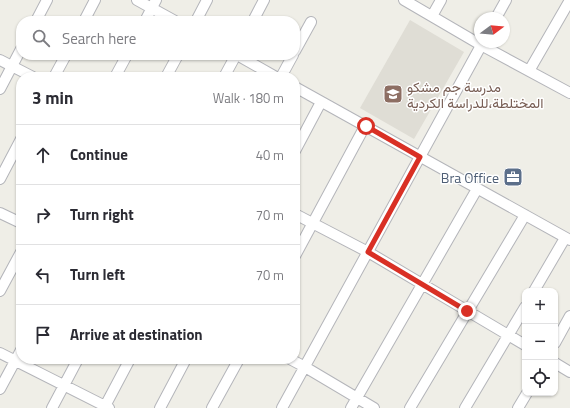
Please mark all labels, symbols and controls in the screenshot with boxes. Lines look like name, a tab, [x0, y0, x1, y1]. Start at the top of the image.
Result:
north arrow	[474, 12, 510, 48]
search box	[16, 16, 300, 60]
icon: search	[30, 27, 52, 49]
text: Search here	[62, 27, 136, 50]
place label: مدرسة جم مشكو المختلطة،للدراسة الكردية	[407, 76, 544, 113]
school or university icon: مدرسة جم مشكو المختلطة،للدراسة الكردية	[382, 83, 404, 105]
text: 3 min	[32, 85, 73, 111]
text: Walk · 180 m	[213, 88, 284, 108]
route start	[357, 117, 375, 135]
text: Continue	[70, 143, 128, 166]
icon: ahead	[32, 144, 54, 166]
text: 40 m	[256, 145, 284, 165]
office icon: Bra Office	[502, 166, 524, 188]
place label: Bra Office	[441, 167, 499, 188]
text: Turn right	[70, 203, 134, 226]
icon: right	[32, 204, 54, 226]
text: 70 m	[256, 205, 284, 225]
text: Turn left	[70, 263, 125, 286]
icon: left	[32, 264, 54, 286]
text: 70 m	[256, 265, 284, 285]
map controls	[522, 288, 558, 396]
button: +	[522, 288, 558, 324]
route end	[458, 302, 476, 320]
text: Arrive at destination	[70, 323, 203, 346]
icon: arrive	[32, 324, 54, 346]
button: −	[522, 324, 558, 360]
button: locate	[522, 360, 558, 396]

